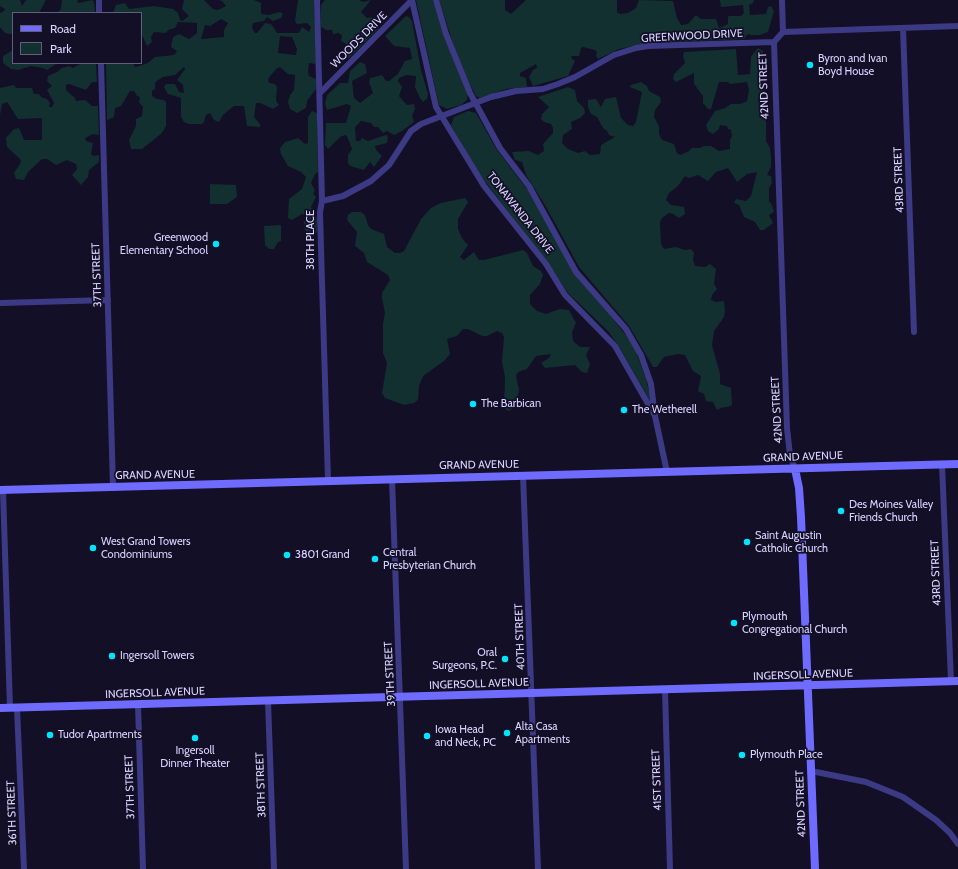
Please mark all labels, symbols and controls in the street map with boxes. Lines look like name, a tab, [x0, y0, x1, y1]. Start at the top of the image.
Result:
street label: WOODS DRIVE	[328, 9, 390, 71]
legend	[12, 12, 142, 64]
text: Road	[50, 21, 76, 36]
street label: GREENWOOD DRIVE	[641, 27, 743, 45]
text: Park	[50, 41, 72, 56]
street label: 42ND STREET	[756, 52, 772, 120]
place label: Byron and Ivan Boyd House	[818, 52, 887, 78]
marker: Byron and Ivan Boyd House	[805, 60, 815, 70]
street label: 43RD STREET	[891, 147, 907, 213]
street label: TONAWANDA DRIVE	[484, 170, 556, 256]
street label: 38TH PLACE	[304, 210, 318, 270]
place label: Greenwood Elementary School	[120, 231, 208, 257]
marker: Greenwood Elementary School	[211, 239, 221, 249]
street label: 37TH STREET	[89, 242, 105, 308]
street label: 42ND STREET	[769, 376, 785, 444]
place label: The Barbican	[481, 397, 541, 411]
marker: The Barbican	[468, 399, 478, 409]
place label: The Wetherell	[632, 403, 697, 417]
marker: The Wetherell	[619, 405, 629, 415]
street label: GRAND AVENUE	[763, 449, 843, 465]
street label: GRAND AVENUE	[439, 458, 519, 472]
street label: GRAND AVENUE	[115, 468, 195, 482]
place label: Des Moines Valley Friends Church	[849, 498, 933, 524]
marker: Des Moines Valley Friends Church	[836, 506, 846, 516]
place label: Saint Augustin Catholic Church	[755, 529, 828, 555]
place label: West Grand Towers Condominiums	[101, 535, 191, 561]
marker: Saint Augustin Catholic Church	[742, 537, 752, 547]
street label: 43RD STREET	[928, 540, 944, 606]
marker: West Grand Towers Condominiums	[88, 543, 98, 553]
place label: Central Presbyterian Church	[383, 546, 476, 572]
place label: 3801 Grand	[295, 548, 350, 562]
marker: 3801 Grand	[282, 550, 292, 560]
marker: Central Presbyterian Church	[370, 554, 380, 564]
street label: 40TH STREET	[512, 603, 528, 671]
place label: Plymouth Congregational Church	[742, 610, 847, 636]
marker: Plymouth Congregational Church	[729, 618, 739, 628]
street label: 39TH STREET	[382, 641, 398, 707]
place label: Oral Surgeons, P.C.	[432, 646, 497, 672]
place label: Ingersoll Towers	[120, 649, 194, 663]
marker: Ingersoll Towers	[107, 651, 117, 661]
marker: Oral Surgeons, P.C.	[500, 654, 510, 664]
street label: INGERSOLL AVENUE	[753, 667, 853, 683]
street label: INGERSOLL AVENUE	[429, 676, 529, 692]
street label: INGERSOLL AVENUE	[105, 685, 205, 701]
place label: Alta Casa Apartments	[515, 720, 570, 746]
place label: Iowa Head and Neck, PC	[435, 723, 496, 749]
place label: Tudor Apartments	[58, 728, 142, 742]
marker: Alta Casa Apartments	[502, 728, 512, 738]
marker: Tudor Apartments	[45, 730, 55, 740]
marker: Iowa Head and Neck, PC	[422, 731, 432, 741]
marker: Ingersoll Dinner Theater	[190, 733, 200, 743]
place label: Ingersoll Dinner Theater	[160, 744, 230, 770]
place label: Plymouth Place	[750, 748, 823, 762]
street label: 41ST STREET	[649, 749, 665, 811]
marker: Plymouth Place	[737, 750, 747, 760]
street label: 38TH STREET	[253, 752, 269, 818]
street label: 37TH STREET	[122, 754, 138, 820]
street label: 42ND STREET	[793, 770, 809, 838]
street label: 36TH STREET	[4, 780, 20, 846]

